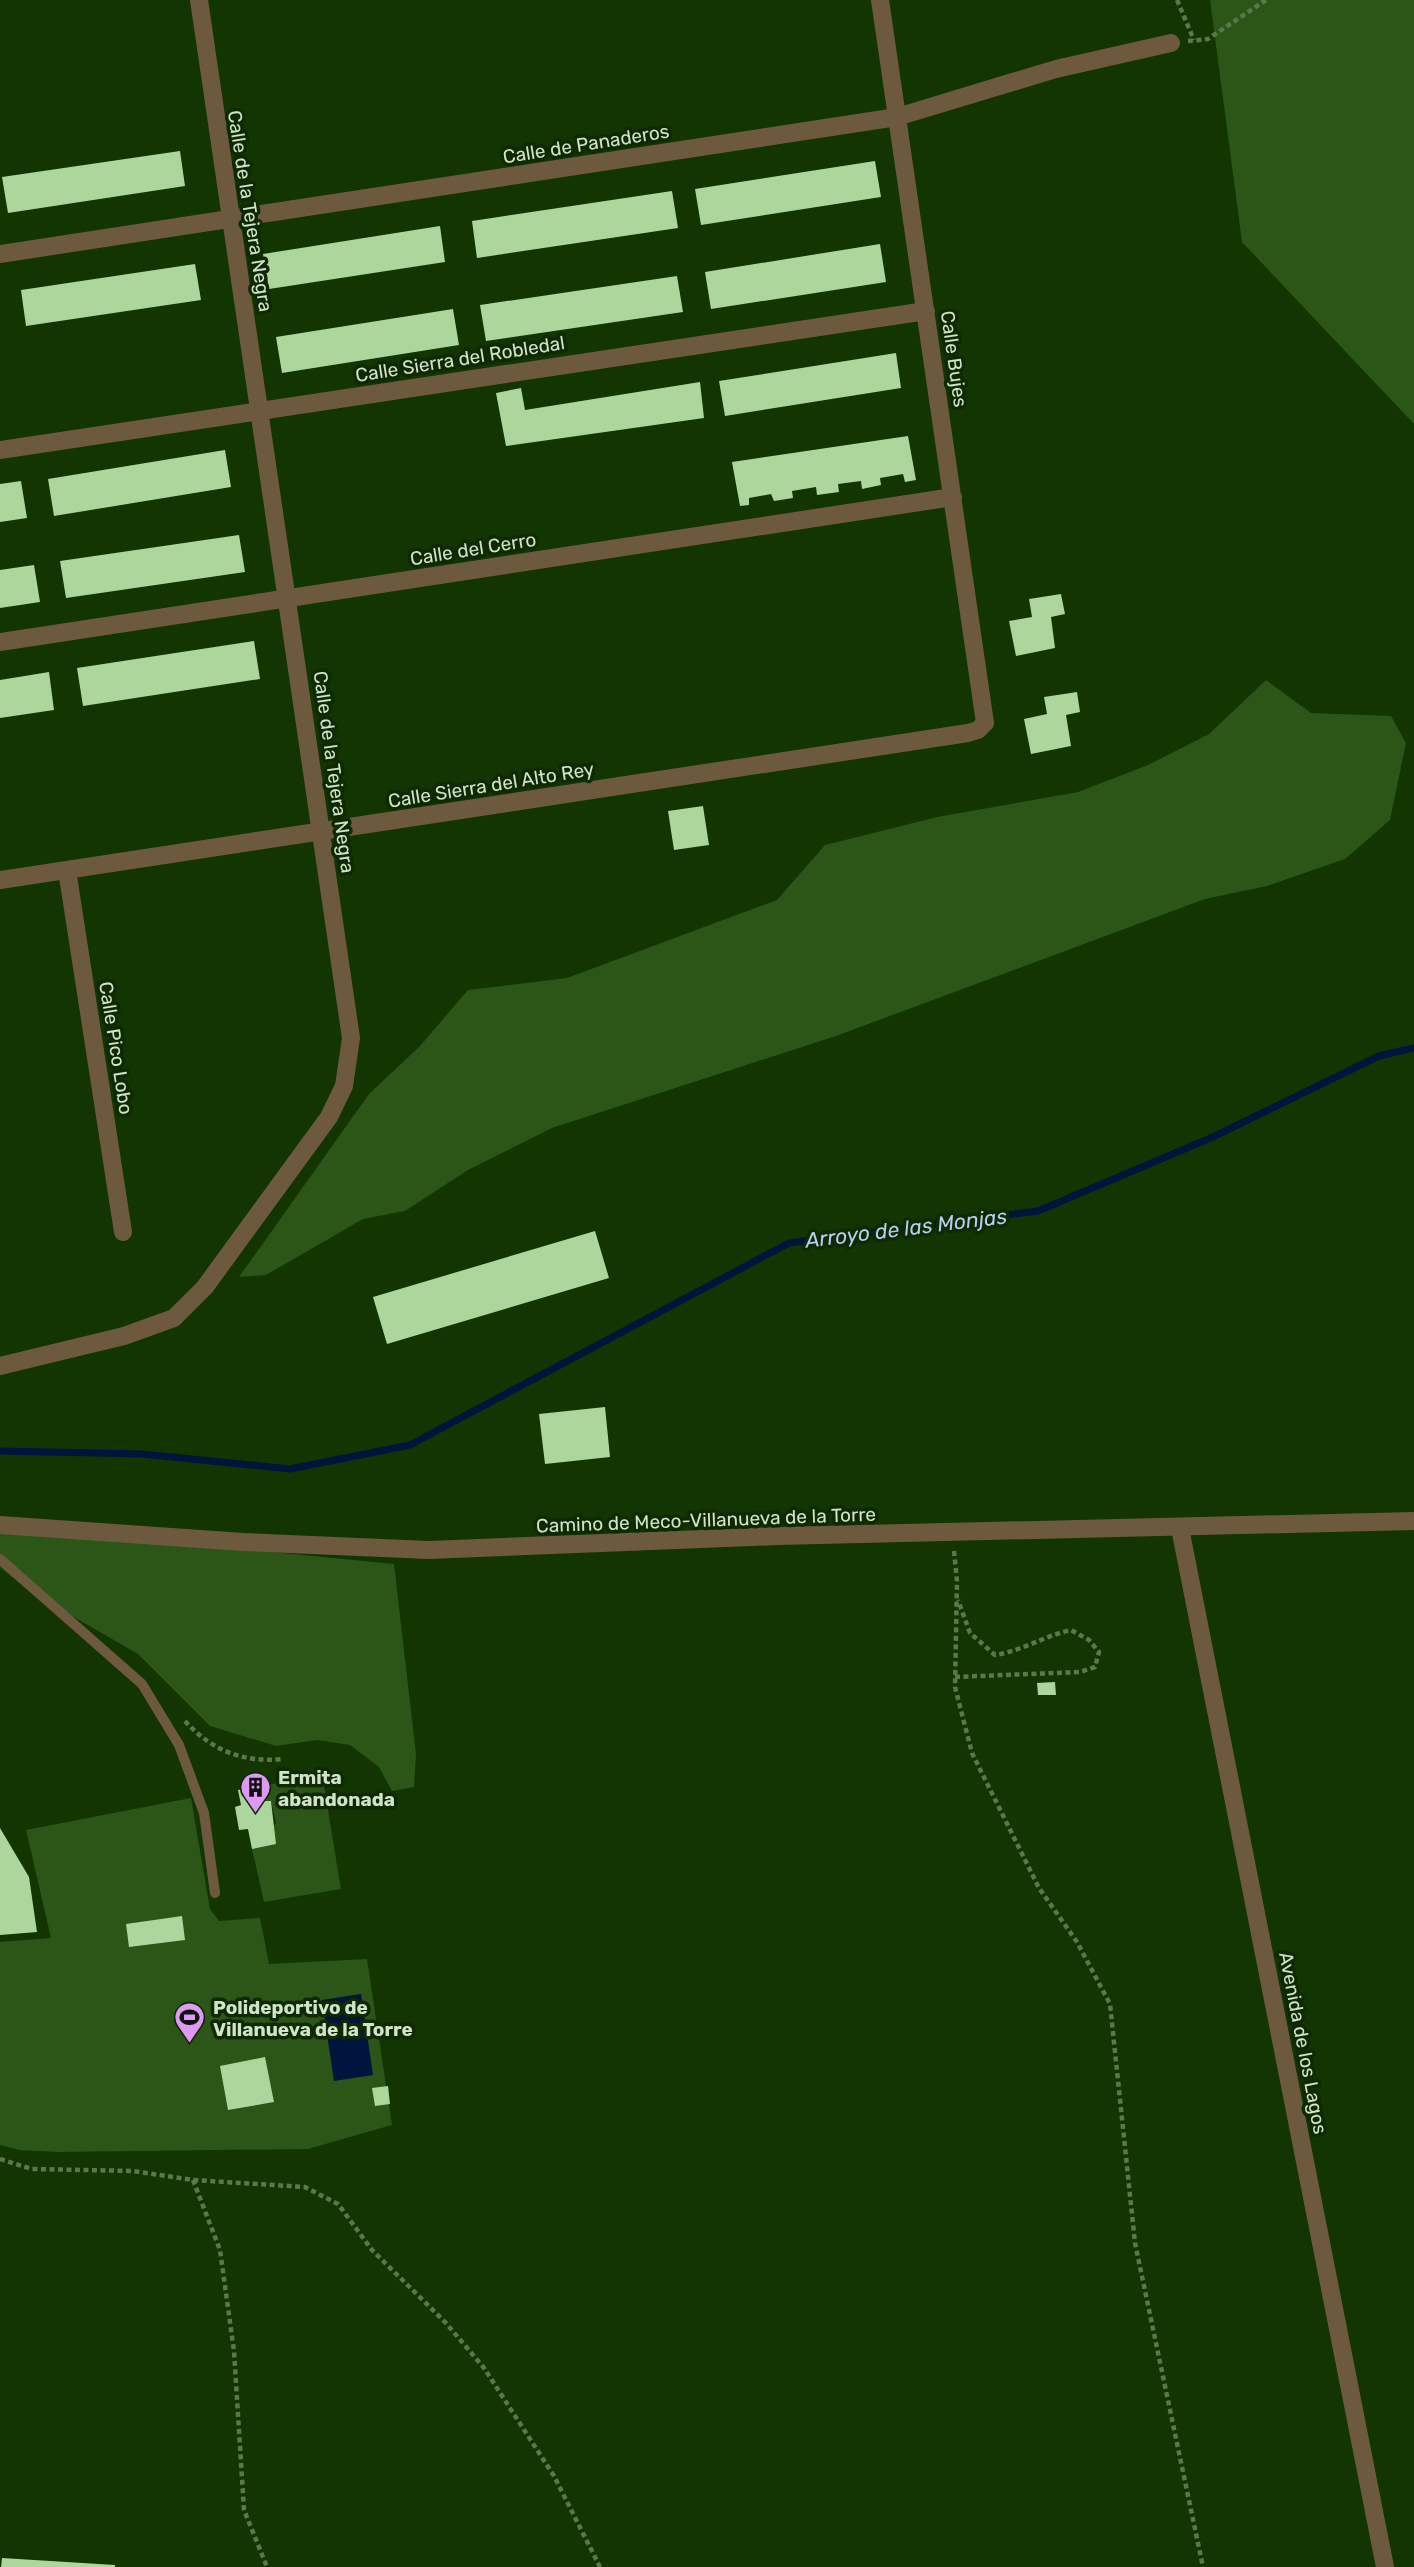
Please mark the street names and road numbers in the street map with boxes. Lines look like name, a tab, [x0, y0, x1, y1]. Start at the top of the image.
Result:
street label: Calle de la Tejera Negra	[223, 109, 277, 313]
street label: Calle de Panaderos	[501, 119, 671, 169]
street label: Calle Bujes	[936, 309, 972, 409]
street label: Calle Sierra del Robledal	[354, 331, 566, 387]
street label: Calle del Cerro	[408, 528, 538, 570]
street label: Calle de la Tejera Negra	[308, 669, 360, 875]
street label: Calle Sierra del Alto Rey	[386, 757, 596, 813]
street label: Calle Pico Lobo	[94, 980, 138, 1116]
street label: Camino de Meco-Villanueva de la Torre	[536, 1503, 876, 1537]
street label: Avenida de los Lagos	[1274, 1950, 1332, 2136]

